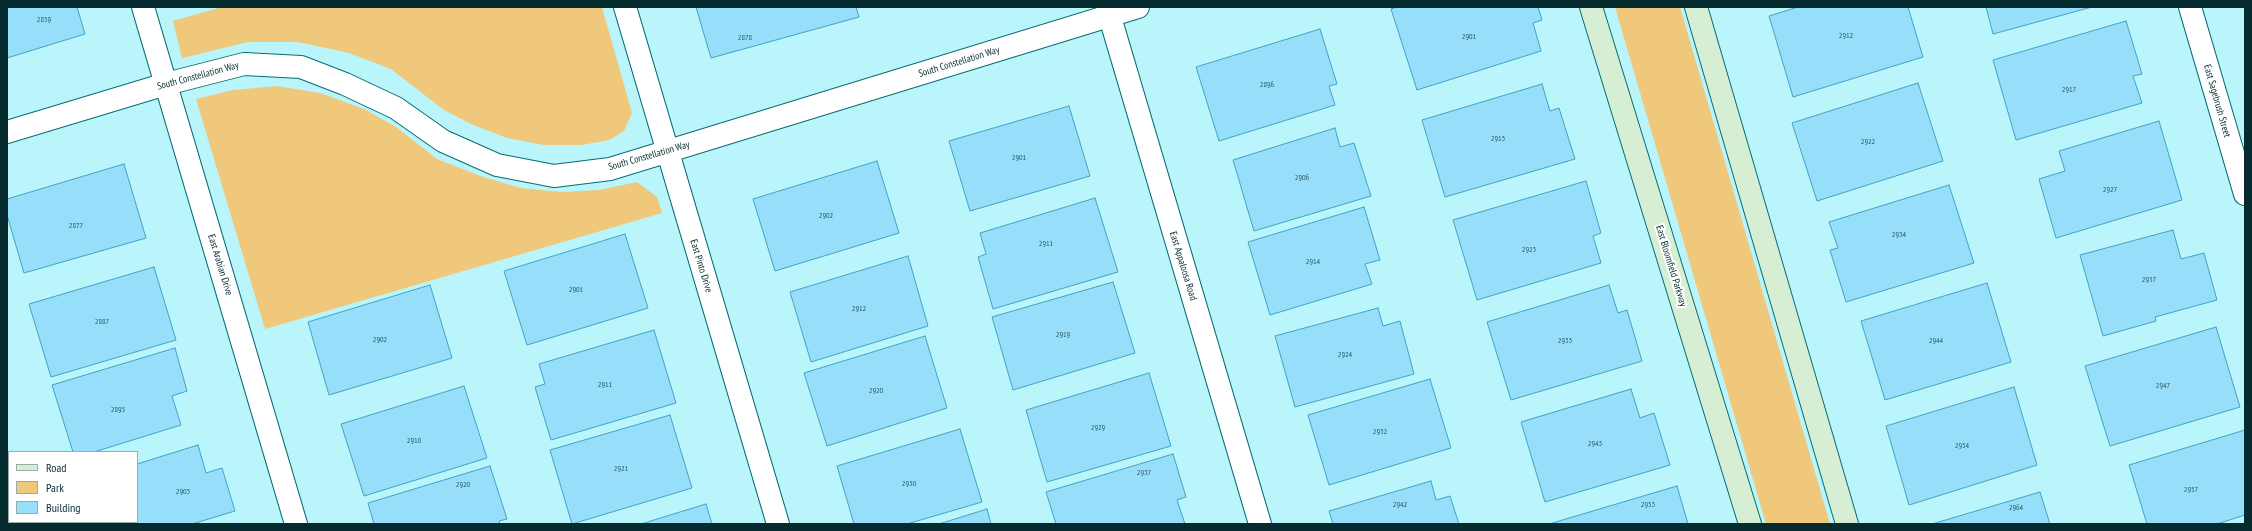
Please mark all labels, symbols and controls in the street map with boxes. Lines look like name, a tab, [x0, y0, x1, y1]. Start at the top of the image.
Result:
house number: 2859	[37, 15, 51, 25]
house number: 2912	[1839, 31, 1853, 41]
house number: 2901	[1462, 32, 1476, 42]
house number: 2878	[738, 33, 752, 43]
street label: South Constellation Way	[917, 44, 1001, 80]
street label: South Constellation Way	[156, 59, 240, 93]
street label: East Sagebrush Street	[2201, 63, 2233, 139]
house number: 2896	[1260, 80, 1274, 90]
house number: 2917	[2062, 85, 2076, 95]
house number: 2913	[1491, 134, 1505, 144]
house number: 2922	[1861, 137, 1875, 147]
street label: South Constellation Way	[607, 139, 691, 173]
house number: 2901	[1012, 153, 1026, 163]
house number: 2906	[1295, 173, 1309, 183]
house number: 2927	[2103, 185, 2117, 195]
house number: 2902	[819, 211, 833, 221]
house number: 2877	[69, 221, 83, 231]
street label: East Bloomfield Parkway	[1653, 224, 1689, 308]
street label: East Appaloosa Road	[1167, 230, 1199, 302]
house number: 2934	[1892, 230, 1906, 240]
street label: East Arabian Drive	[205, 233, 235, 297]
street label: East Pinto Drive	[687, 238, 715, 294]
house number: 2911	[1039, 239, 1053, 249]
house number: 2923	[1522, 245, 1536, 255]
house number: 2914	[1306, 257, 1320, 267]
house number: 2937	[2142, 275, 2156, 285]
house number: 2901	[569, 285, 583, 295]
house number: 2912	[852, 304, 866, 314]
house number: 2887	[95, 317, 109, 327]
house number: 2919	[1056, 330, 1070, 340]
house number: 2902	[373, 335, 387, 345]
house number: 2933	[1558, 336, 1572, 346]
house number: 2944	[1929, 336, 1943, 346]
house number: 2924	[1338, 350, 1352, 360]
house number: 2911	[598, 380, 612, 390]
house number: 2947	[2156, 381, 2170, 391]
house number: 2920	[869, 386, 883, 396]
house number: 2895	[111, 405, 125, 415]
house number: 2929	[1091, 423, 1105, 433]
house number: 2932	[1373, 427, 1387, 437]
house number: 2910	[407, 436, 421, 446]
house number: 2943	[1588, 439, 1602, 449]
house number: 2954	[1955, 441, 1969, 451]
legend	[8, 451, 138, 523]
text: Road	[46, 460, 66, 475]
house number: 2921	[614, 464, 628, 474]
house number: 2937	[1137, 468, 1151, 478]
house number: 2930	[902, 479, 916, 489]
text: Park	[46, 480, 64, 495]
house number: 2920	[456, 480, 470, 490]
house number: 2957	[2184, 485, 2198, 495]
house number: 2903	[176, 487, 190, 497]
text: Building	[46, 500, 81, 515]
house number: 2942	[1393, 500, 1407, 510]
house number: 2953	[1641, 500, 1655, 510]
house number: 2964	[2009, 503, 2023, 513]

